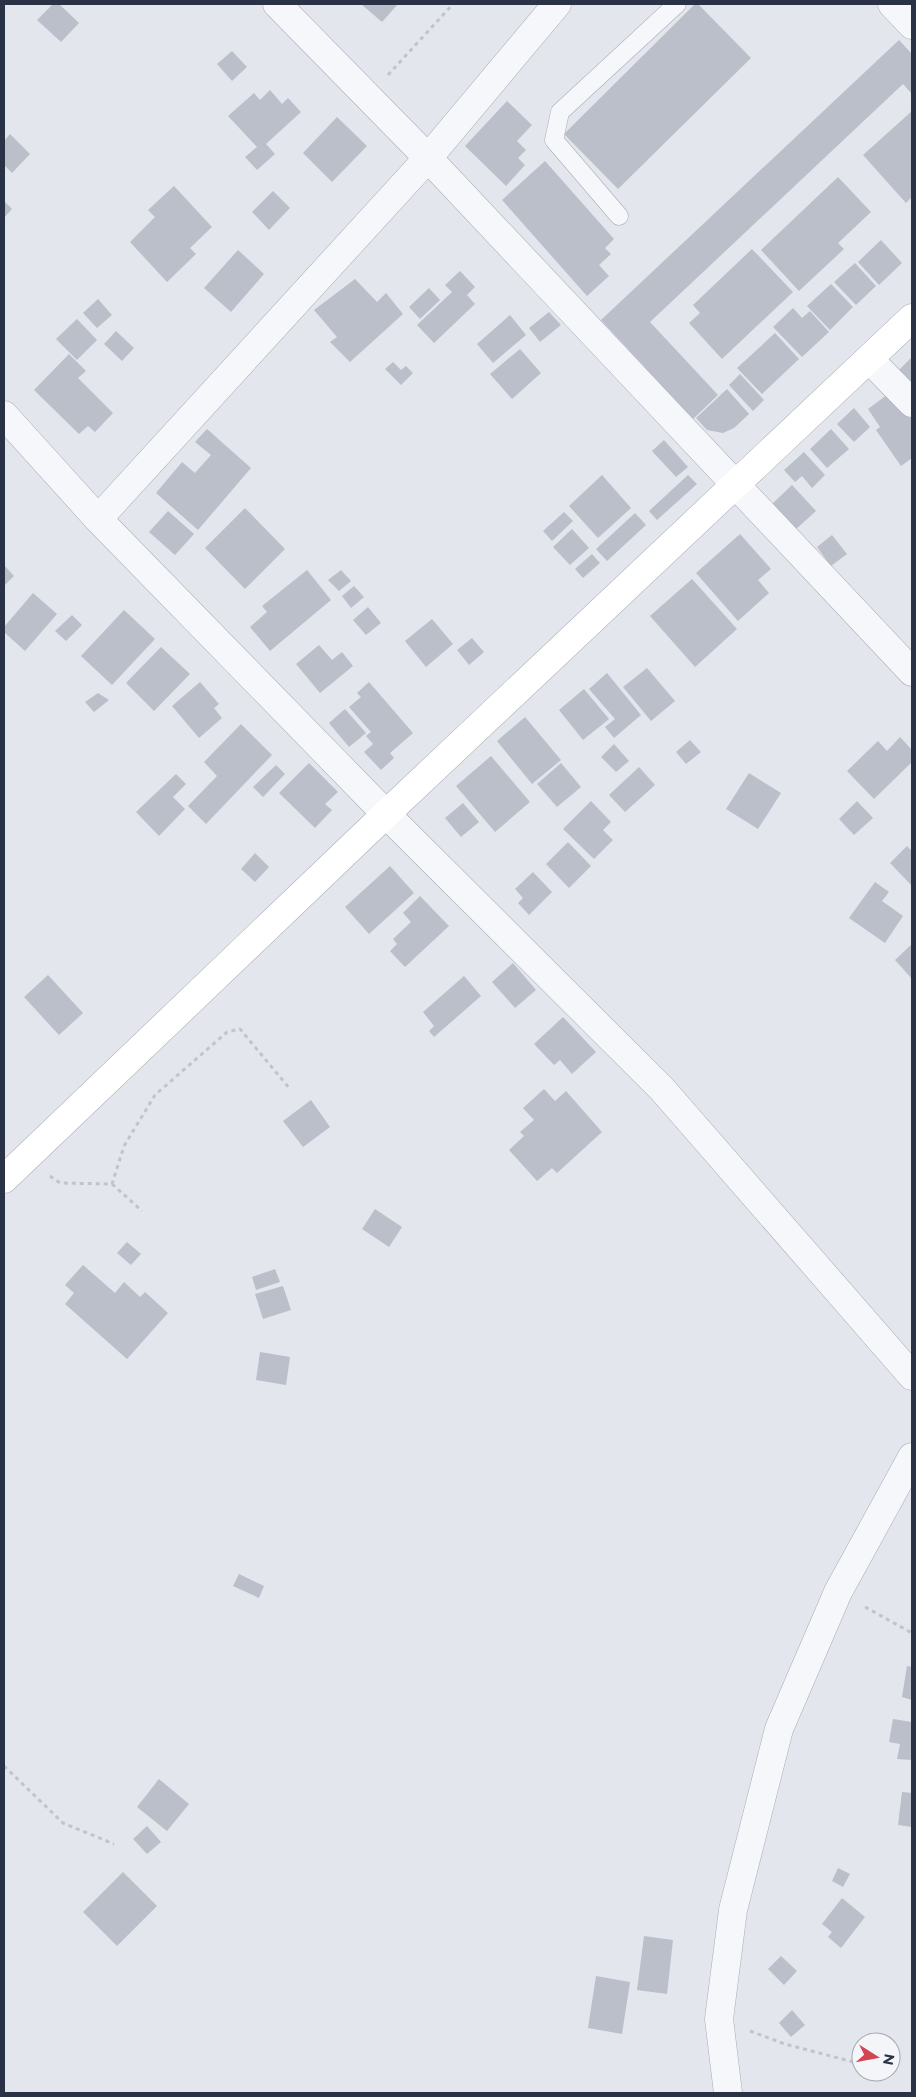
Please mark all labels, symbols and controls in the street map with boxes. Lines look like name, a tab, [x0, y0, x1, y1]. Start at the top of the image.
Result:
north arrow	[851, 2032, 901, 2082]
text: N	[879, 2052, 899, 2067]

